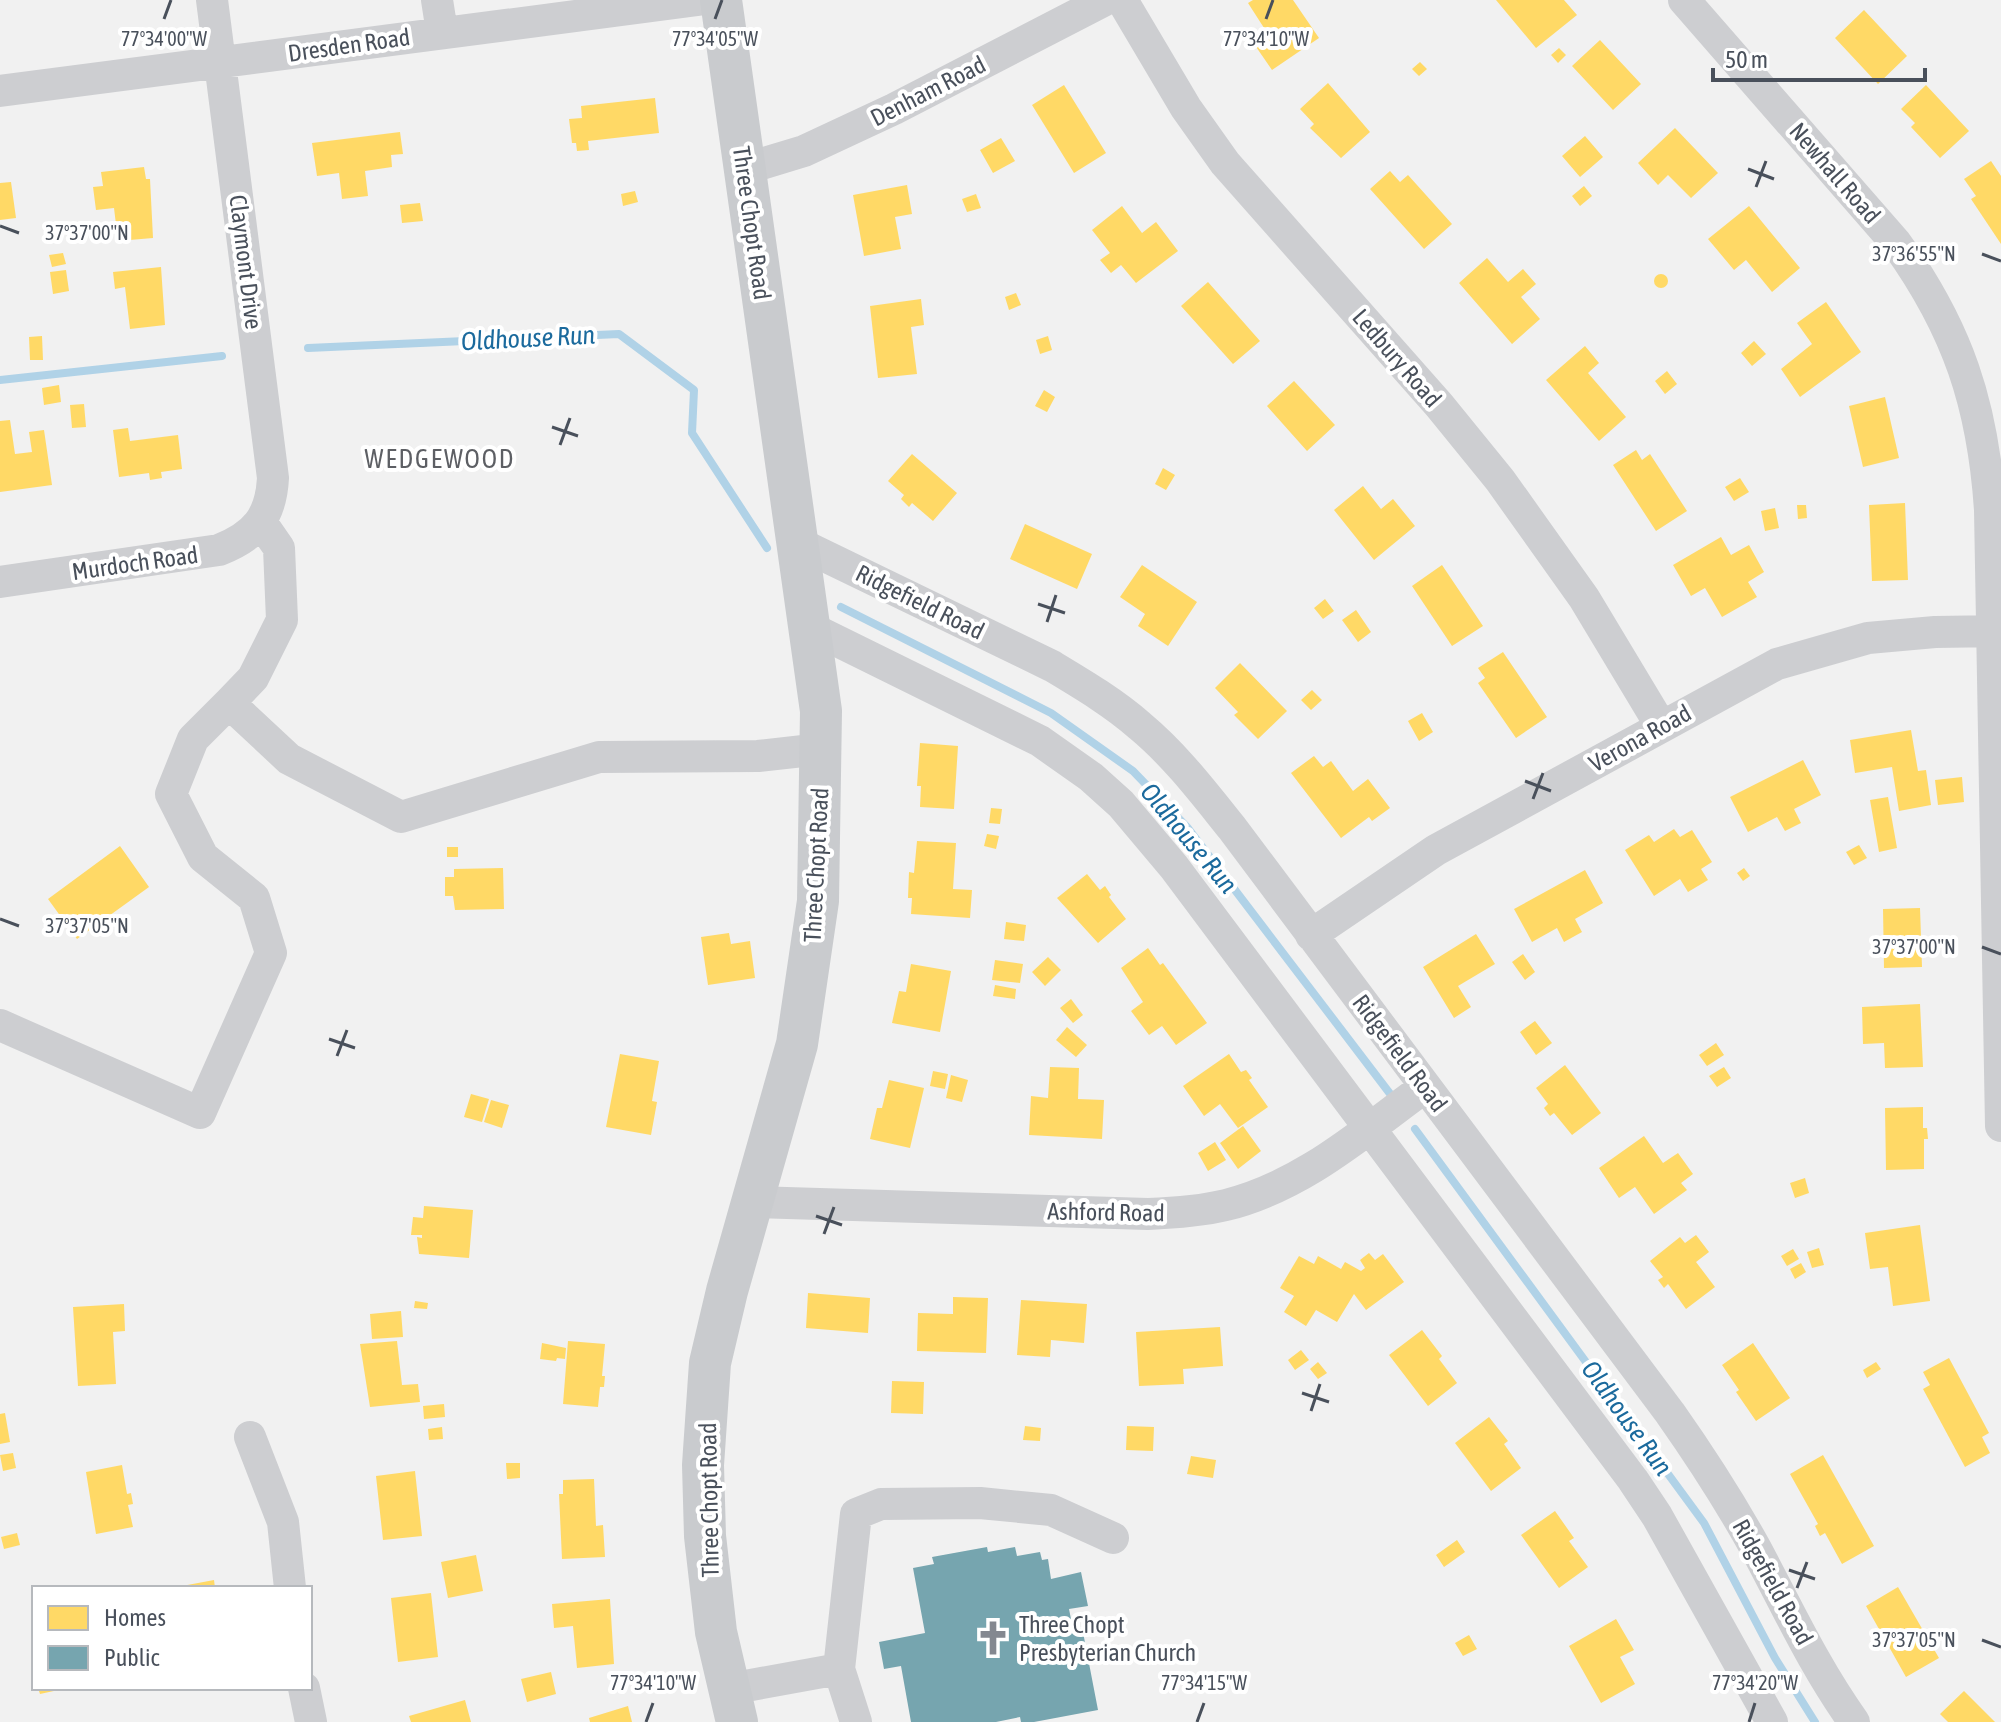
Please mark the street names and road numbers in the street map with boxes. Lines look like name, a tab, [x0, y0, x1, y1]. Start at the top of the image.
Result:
street label: Dresden Road	[286, 23, 412, 67]
street label: Denham Road	[866, 51, 990, 131]
street label: Newhall Road	[1784, 117, 1886, 229]
street label: Three Chopt Road	[728, 144, 776, 302]
street label: Claymont Drive	[224, 193, 268, 331]
street label: Ledbury Road	[1347, 304, 1447, 412]
street label: Murdoch Road	[70, 541, 200, 585]
street label: Ridgefield Road	[851, 559, 989, 645]
street label: Verona Road	[1584, 699, 1696, 777]
street label: Three Chopt Road	[798, 787, 834, 943]
street label: Ridgefield Road	[1347, 989, 1453, 1117]
street label: Ashford Road	[1047, 1197, 1165, 1227]
street label: Three Chopt Road	[694, 1422, 724, 1578]
street label: Ridgefield Road	[1727, 1515, 1819, 1649]

